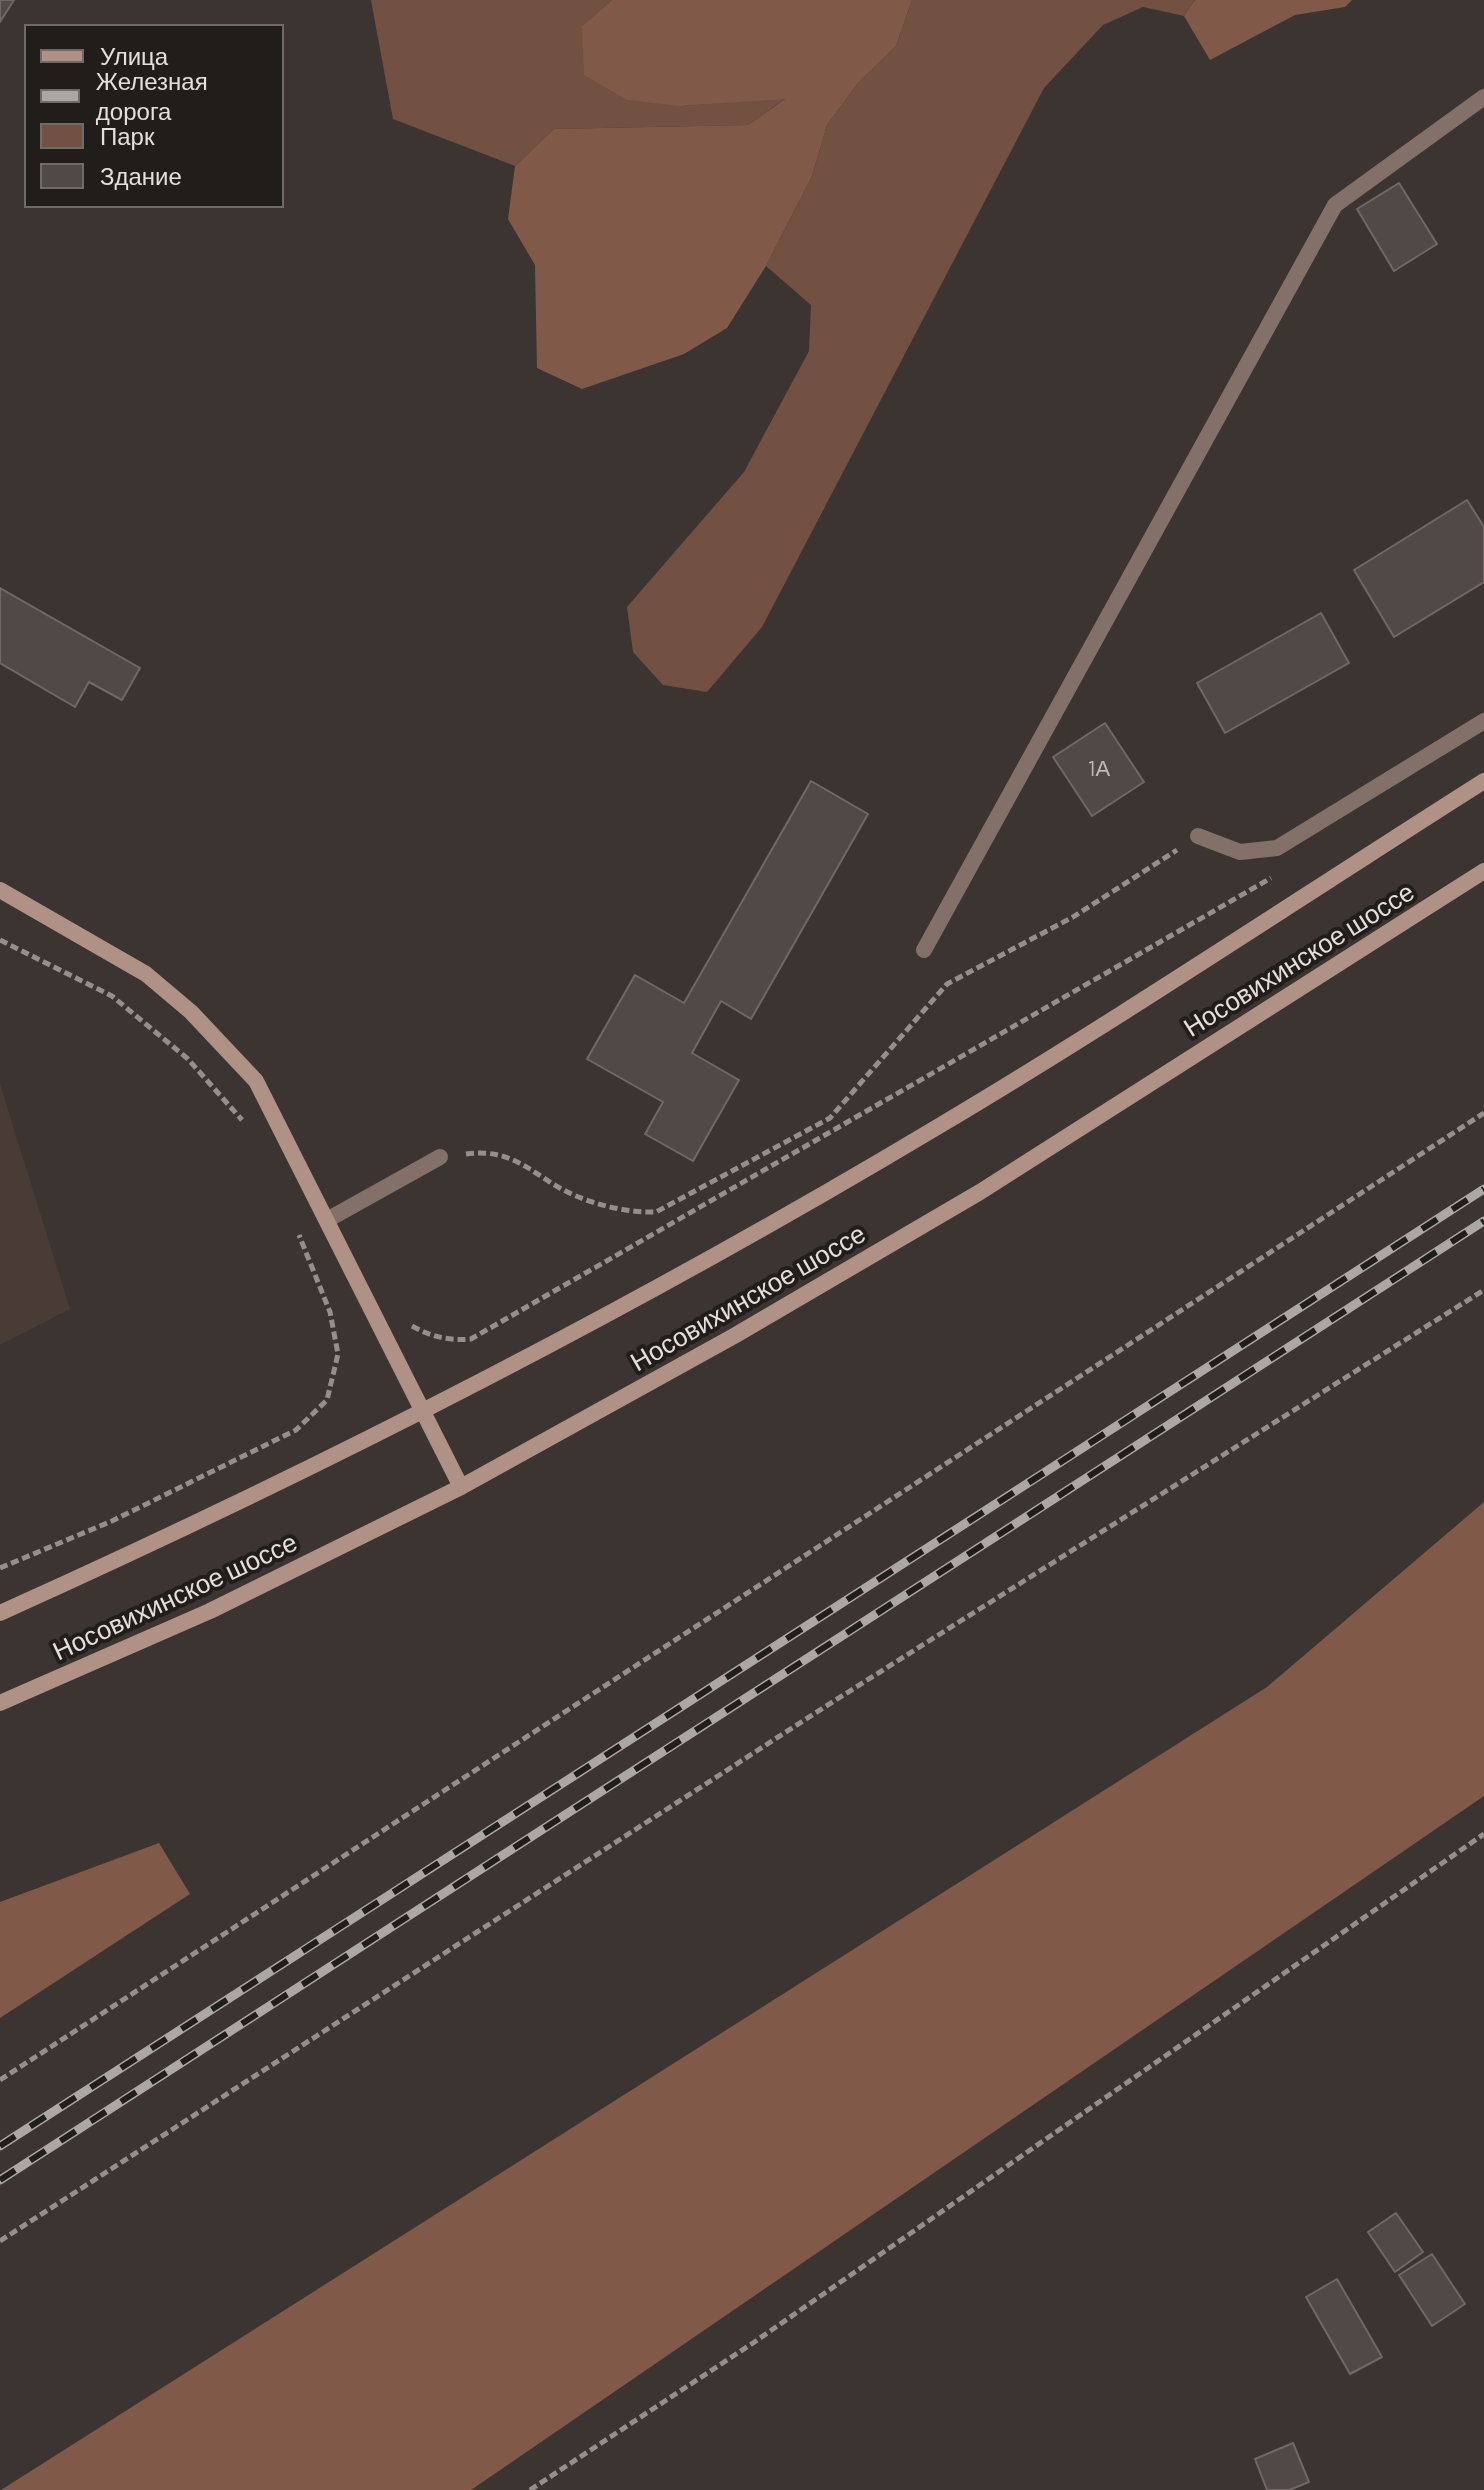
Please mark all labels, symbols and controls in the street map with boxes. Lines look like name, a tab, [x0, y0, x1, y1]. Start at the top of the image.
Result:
legend	[24, 24, 284, 208]
text: Улица	[100, 41, 168, 70]
text: Железная дорога	[96, 66, 208, 125]
text: Парк	[100, 121, 154, 150]
text: Здание	[100, 161, 182, 190]
house number: 1А	[1088, 756, 1110, 782]
street label: Носовихинское шоссе	[1178, 876, 1420, 1044]
street label: Носовихинское шоссе	[625, 1218, 871, 1378]
street label: Носовихинское шоссе	[48, 1527, 302, 1667]

